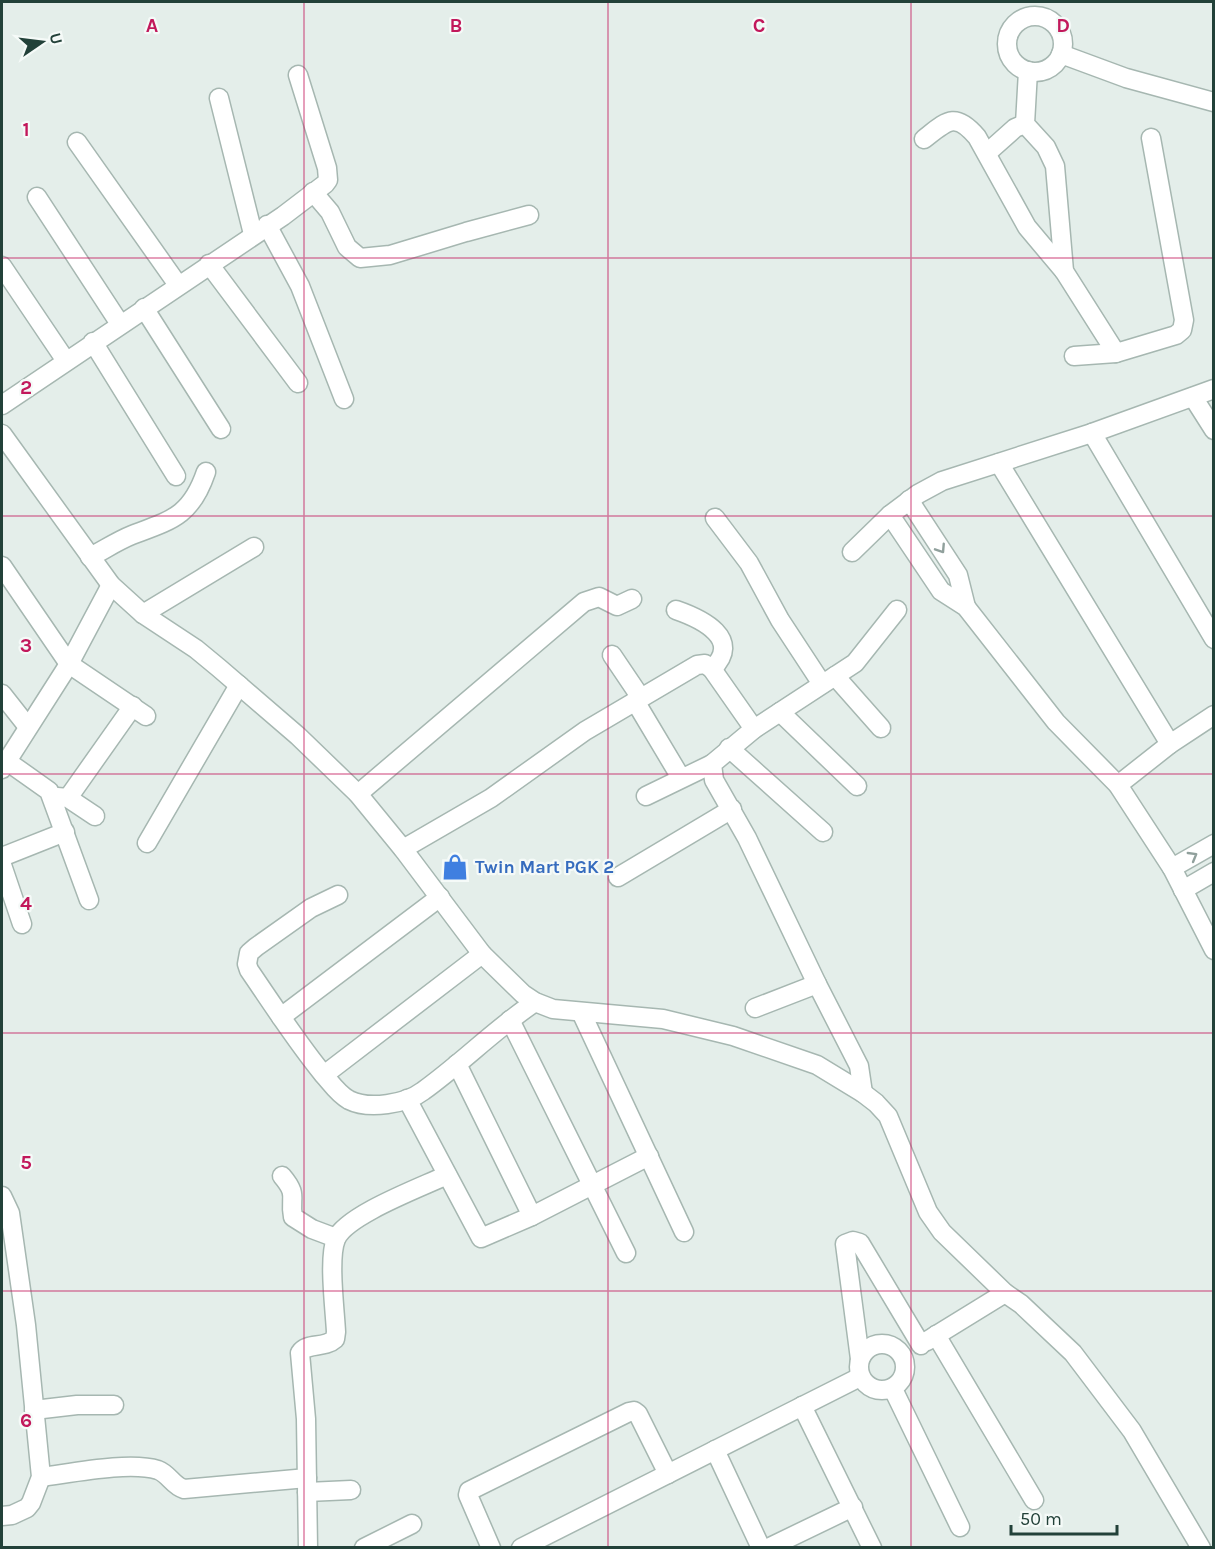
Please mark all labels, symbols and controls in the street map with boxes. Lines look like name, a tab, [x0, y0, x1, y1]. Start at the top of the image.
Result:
north arrow	[12, 12, 72, 72]
text: A	[146, 14, 159, 37]
text: B	[450, 14, 462, 37]
text: C	[753, 14, 765, 37]
text: D	[1056, 14, 1070, 37]
text: U	[46, 31, 67, 46]
text: 1	[22, 118, 30, 141]
text: 2	[20, 376, 32, 399]
one-way arrow	[934, 542, 945, 553]
text: 3	[20, 634, 32, 657]
one-way arrow	[1187, 851, 1197, 863]
shop icon: Twin Mart PGK 2	[440, 852, 470, 882]
place label: Twin Mart PGK 2	[475, 856, 614, 878]
text: 4	[20, 892, 32, 915]
text: 5	[20, 1151, 32, 1174]
text: 6	[20, 1409, 32, 1432]
scale bar	[1011, 1498, 1118, 1536]
text: 50 m	[1020, 1508, 1062, 1530]

